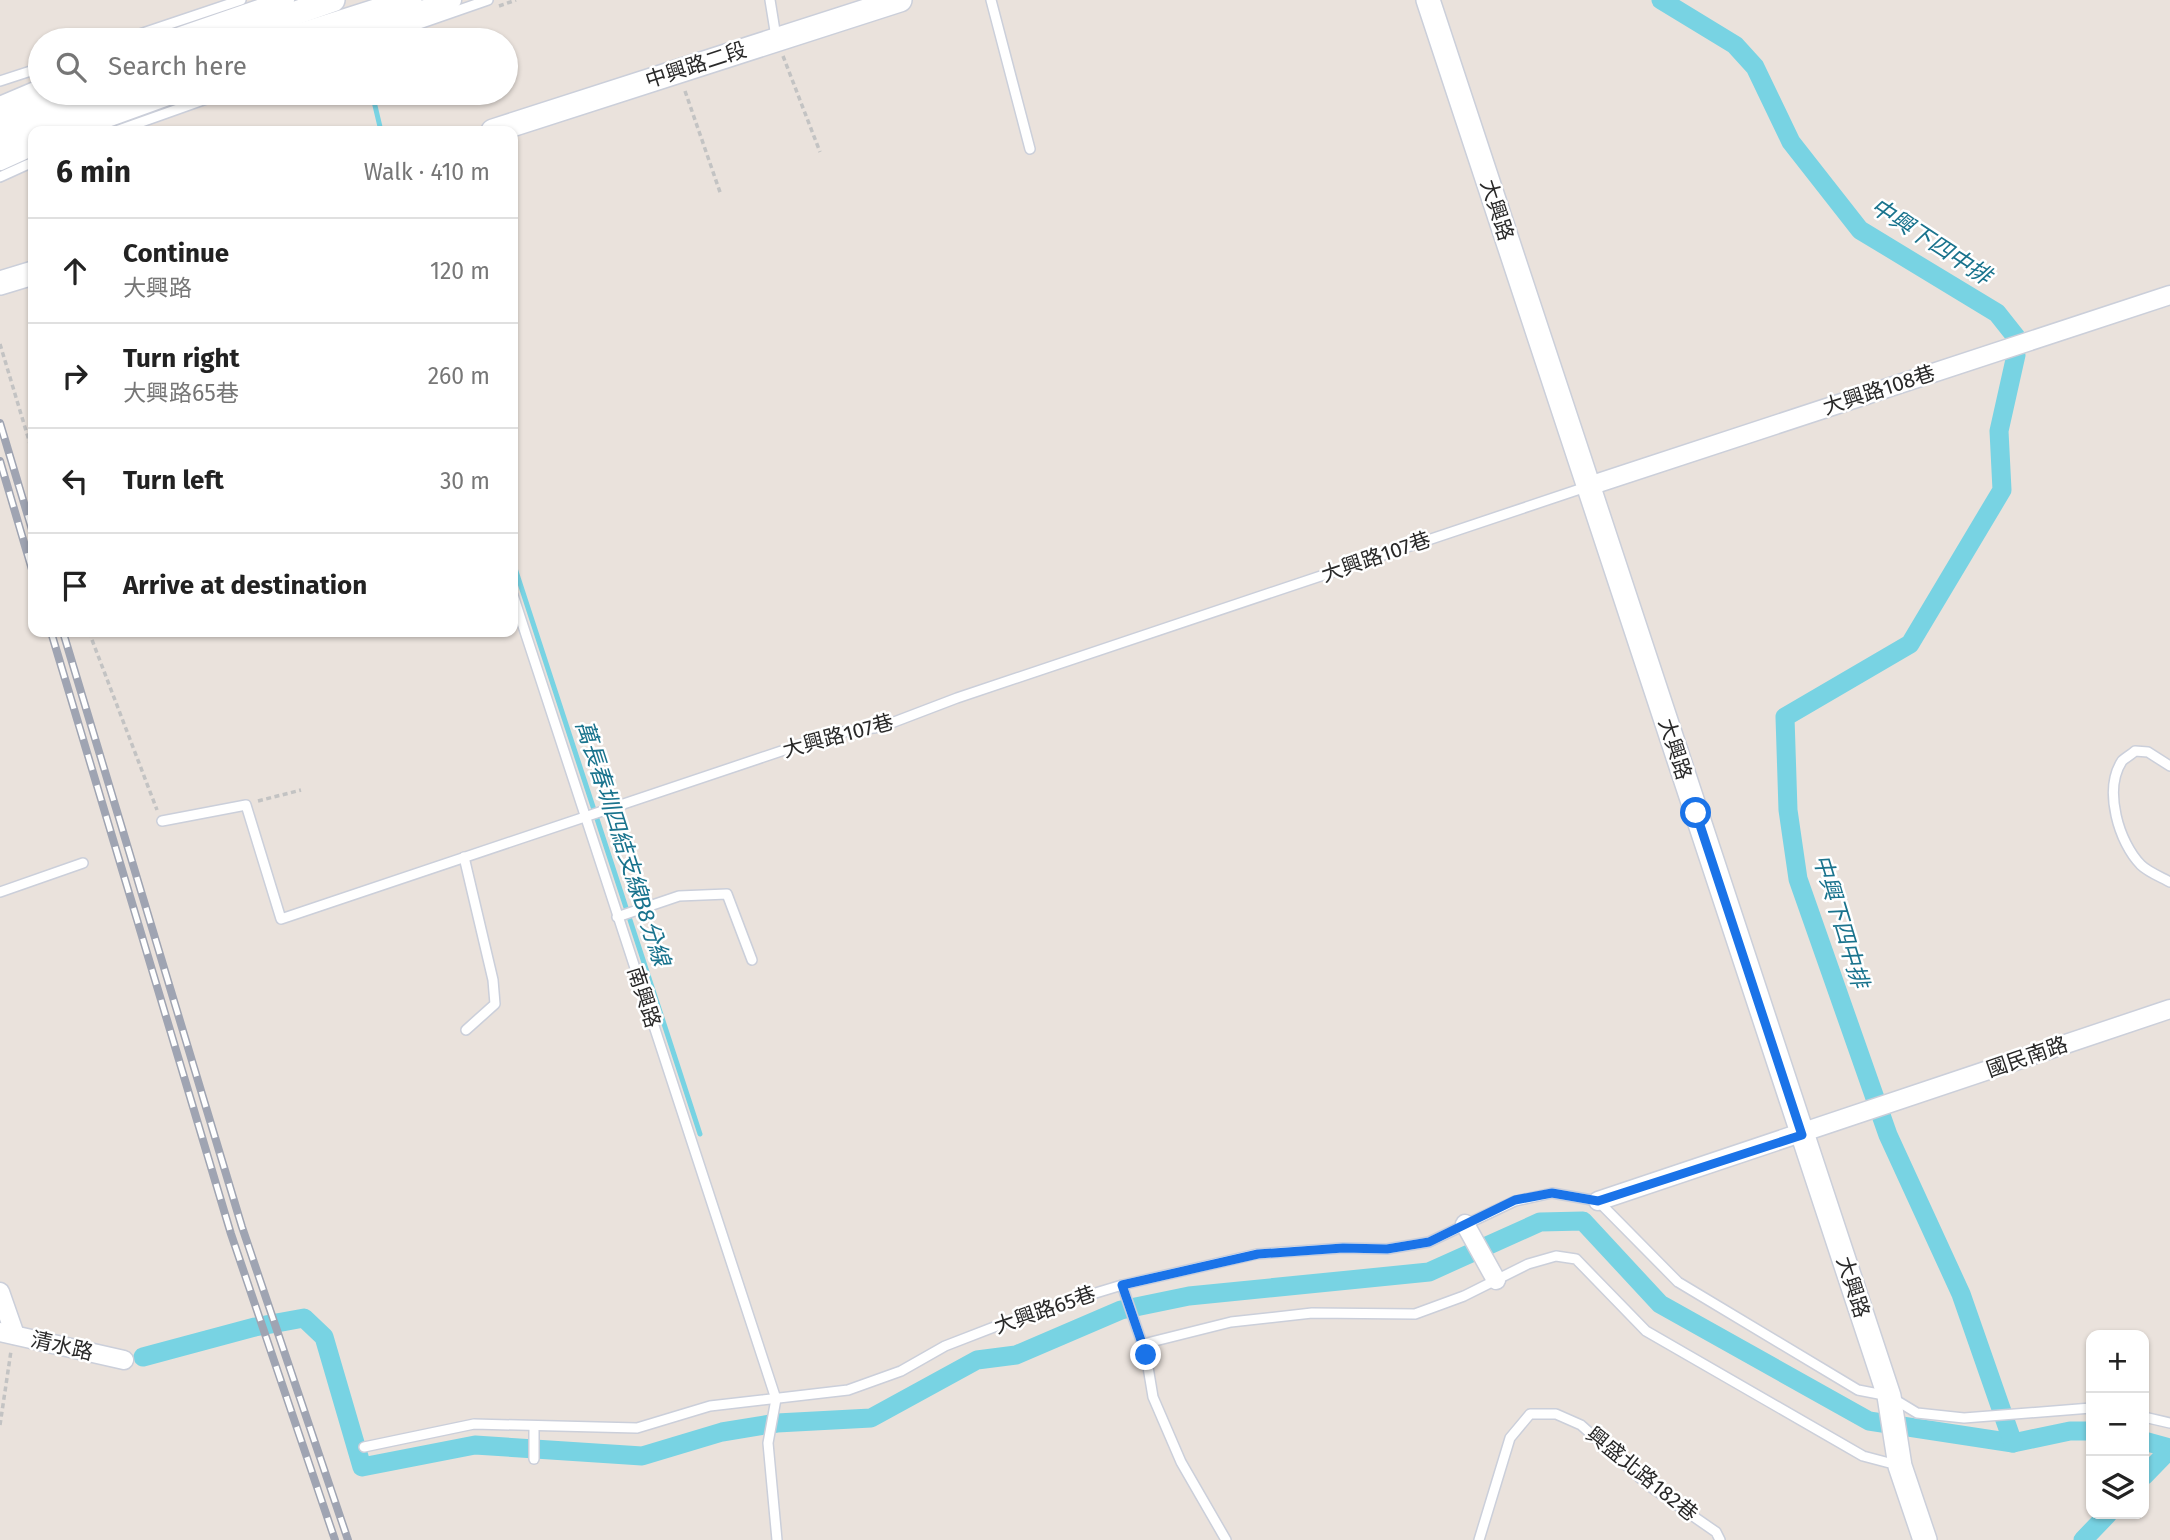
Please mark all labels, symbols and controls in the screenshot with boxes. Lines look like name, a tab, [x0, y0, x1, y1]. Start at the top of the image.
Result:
search box	[28, 28, 518, 105]
street label: 中興路二段	[642, 36, 750, 94]
icon: search	[52, 48, 90, 86]
text: Search here	[108, 51, 247, 82]
text: 6 min	[56, 154, 131, 190]
text: Walk · 410 m	[364, 158, 490, 186]
street label: 大興路	[1475, 176, 1519, 244]
water label: 中興下四中排	[1866, 192, 1999, 292]
text: Continue	[123, 238, 229, 269]
icon: ahead	[56, 252, 94, 290]
text: 120 m	[430, 257, 490, 285]
text: 大興路	[123, 274, 192, 302]
text: Turn right	[123, 343, 240, 374]
icon: right	[56, 357, 94, 395]
street label: 大興路108巷	[1820, 360, 1938, 420]
text: 260 m	[428, 362, 490, 390]
text: 大興路65巷	[123, 379, 239, 407]
icon: left	[56, 462, 94, 500]
text: Turn left	[123, 465, 224, 496]
text: 30 m	[440, 467, 490, 495]
street label: 大興路107巷	[1318, 526, 1434, 588]
icon: arrive	[56, 567, 94, 605]
text: Arrive at destination	[123, 570, 367, 601]
street label: 大興路107巷	[780, 709, 896, 763]
street label: 大興路	[1653, 715, 1697, 783]
water label: 萬長春圳四結支線B8分線	[570, 717, 677, 972]
route start	[1680, 797, 1711, 828]
water label: 中興下四中排	[1807, 851, 1875, 994]
street label: 南興路	[622, 963, 666, 1031]
street label: 國民南路	[1983, 1031, 2071, 1083]
street label: 大興路	[1831, 1253, 1875, 1321]
street label: 大興路65巷	[991, 1281, 1099, 1339]
street label: 清水路	[28, 1326, 96, 1366]
map controls	[2086, 1330, 2149, 1519]
button: +	[2086, 1330, 2149, 1393]
route end	[1130, 1339, 1161, 1370]
button: −	[2086, 1393, 2149, 1456]
street label: 興盛北路182巷	[1581, 1421, 1703, 1527]
button: layers	[2086, 1456, 2149, 1519]

